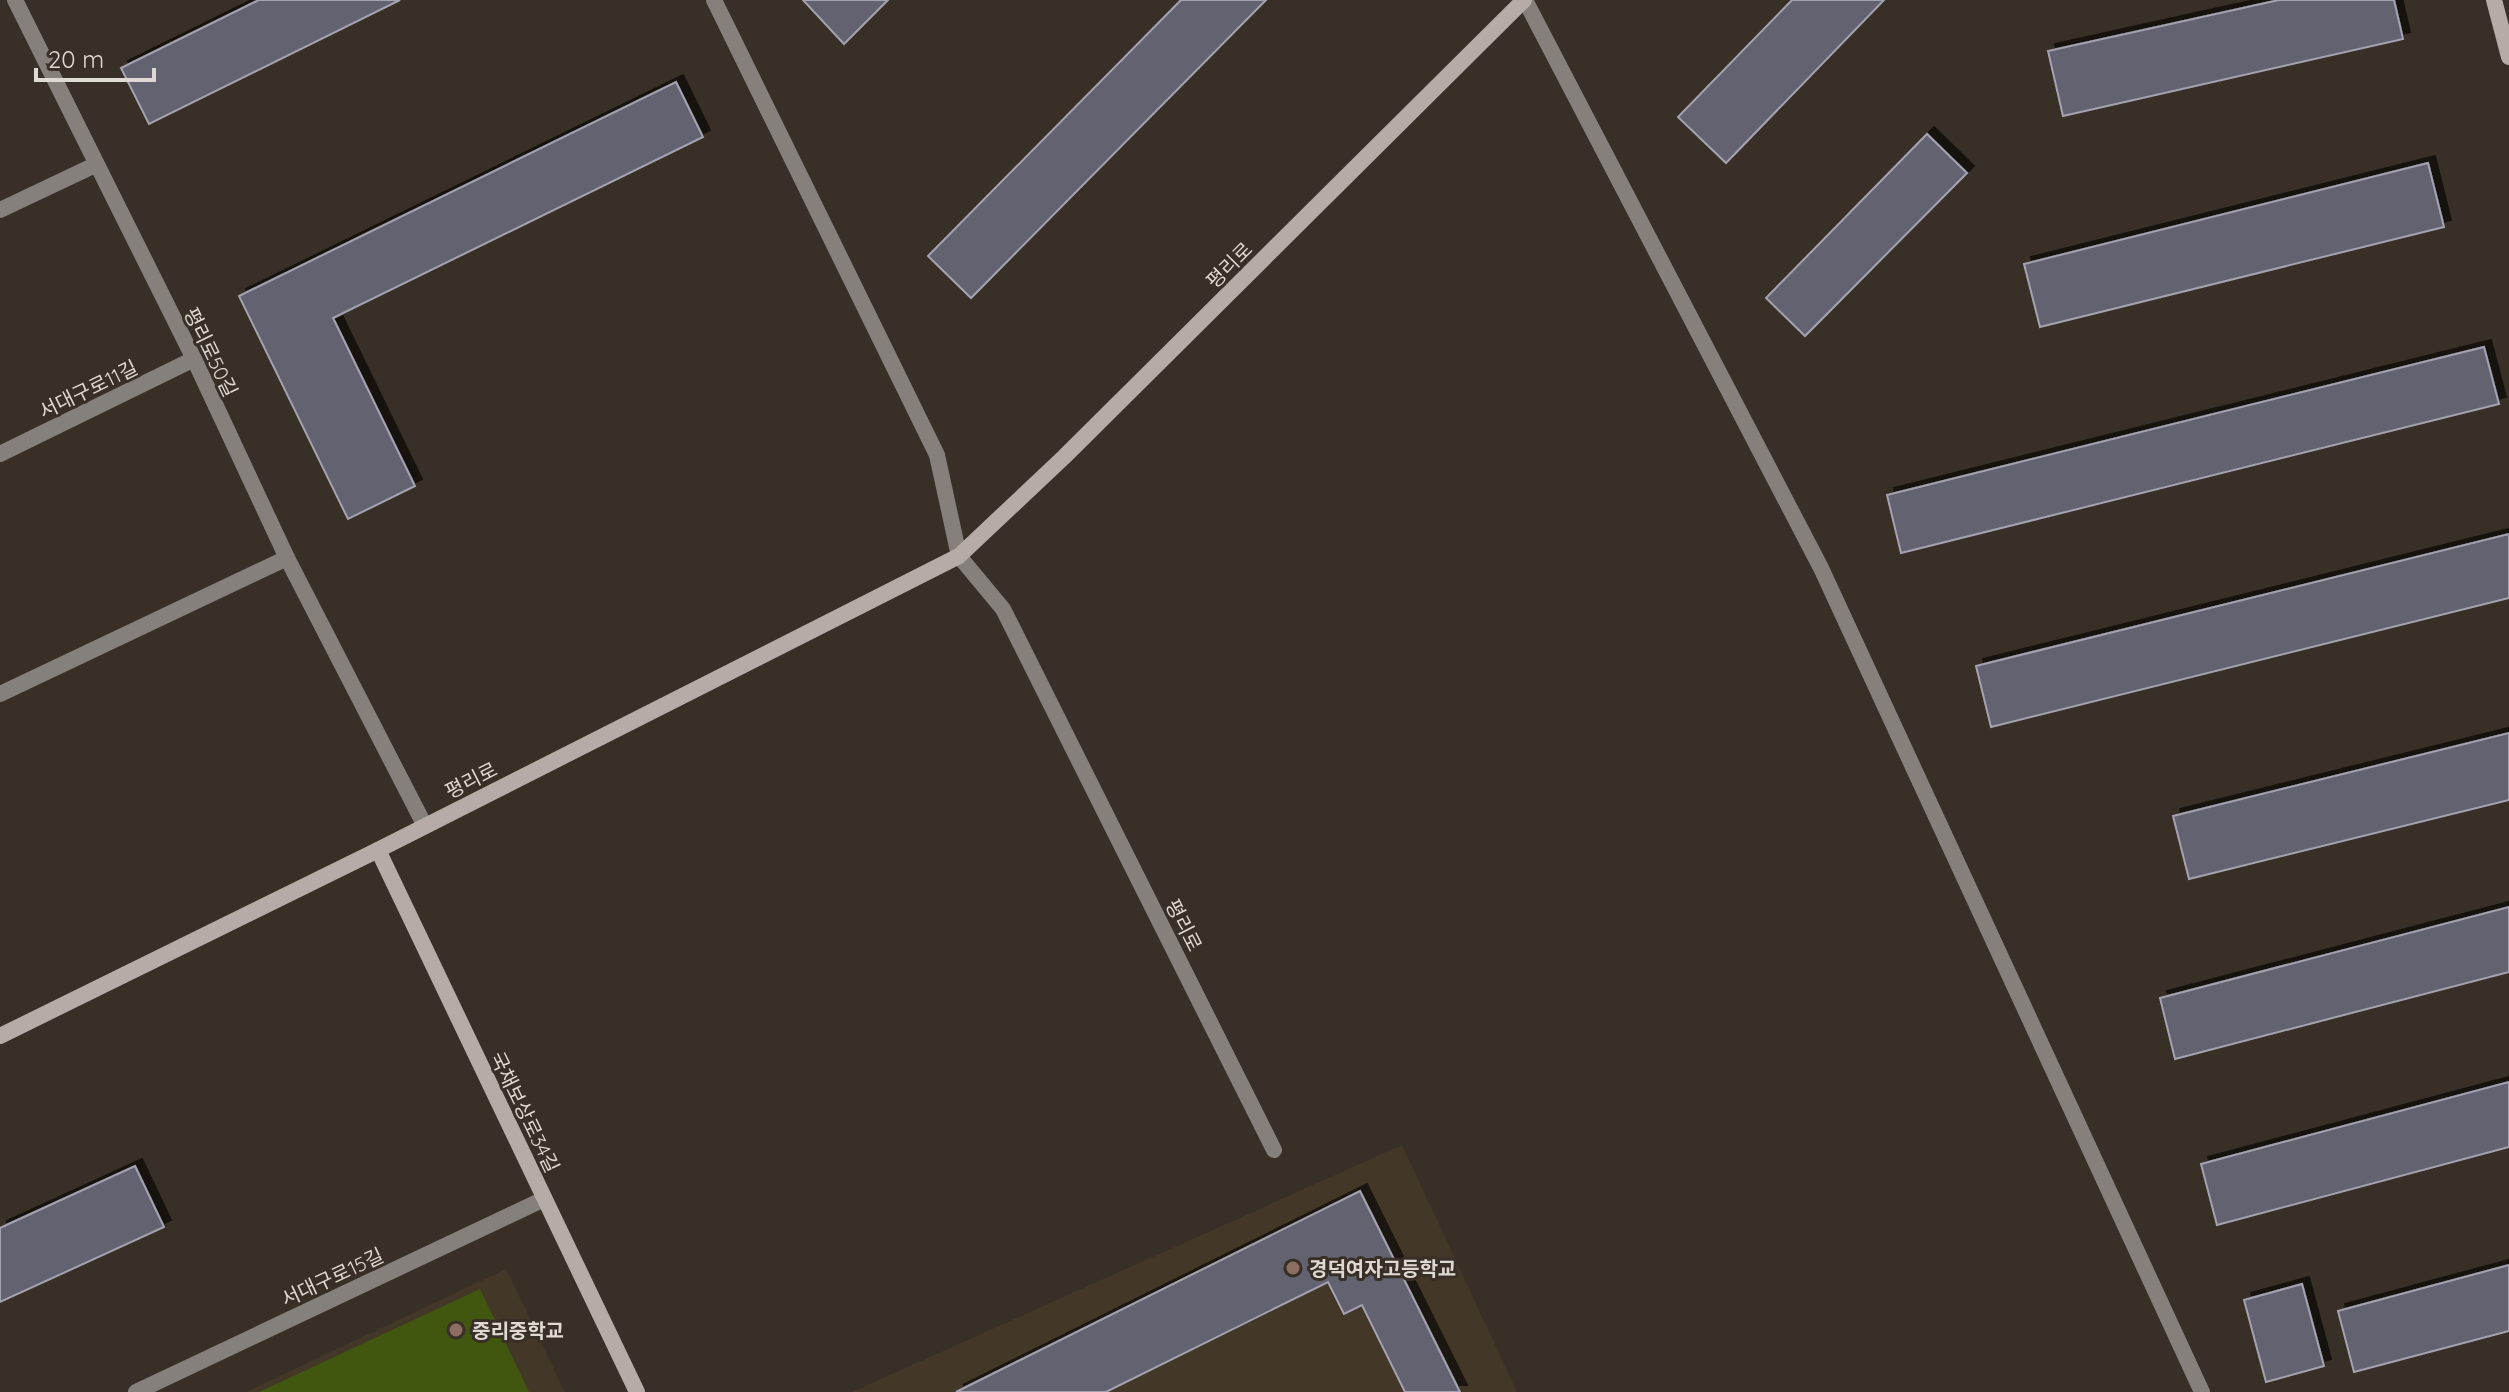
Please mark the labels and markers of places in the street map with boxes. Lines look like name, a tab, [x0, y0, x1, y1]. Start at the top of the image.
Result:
place label: 경덕여자고등학교	[1309, 1256, 1456, 1281]
marker: 경덕여자고등학교	[1284, 1259, 1302, 1277]
place label: 중리중학교	[472, 1318, 564, 1343]
marker: 중리중학교	[447, 1321, 465, 1339]

